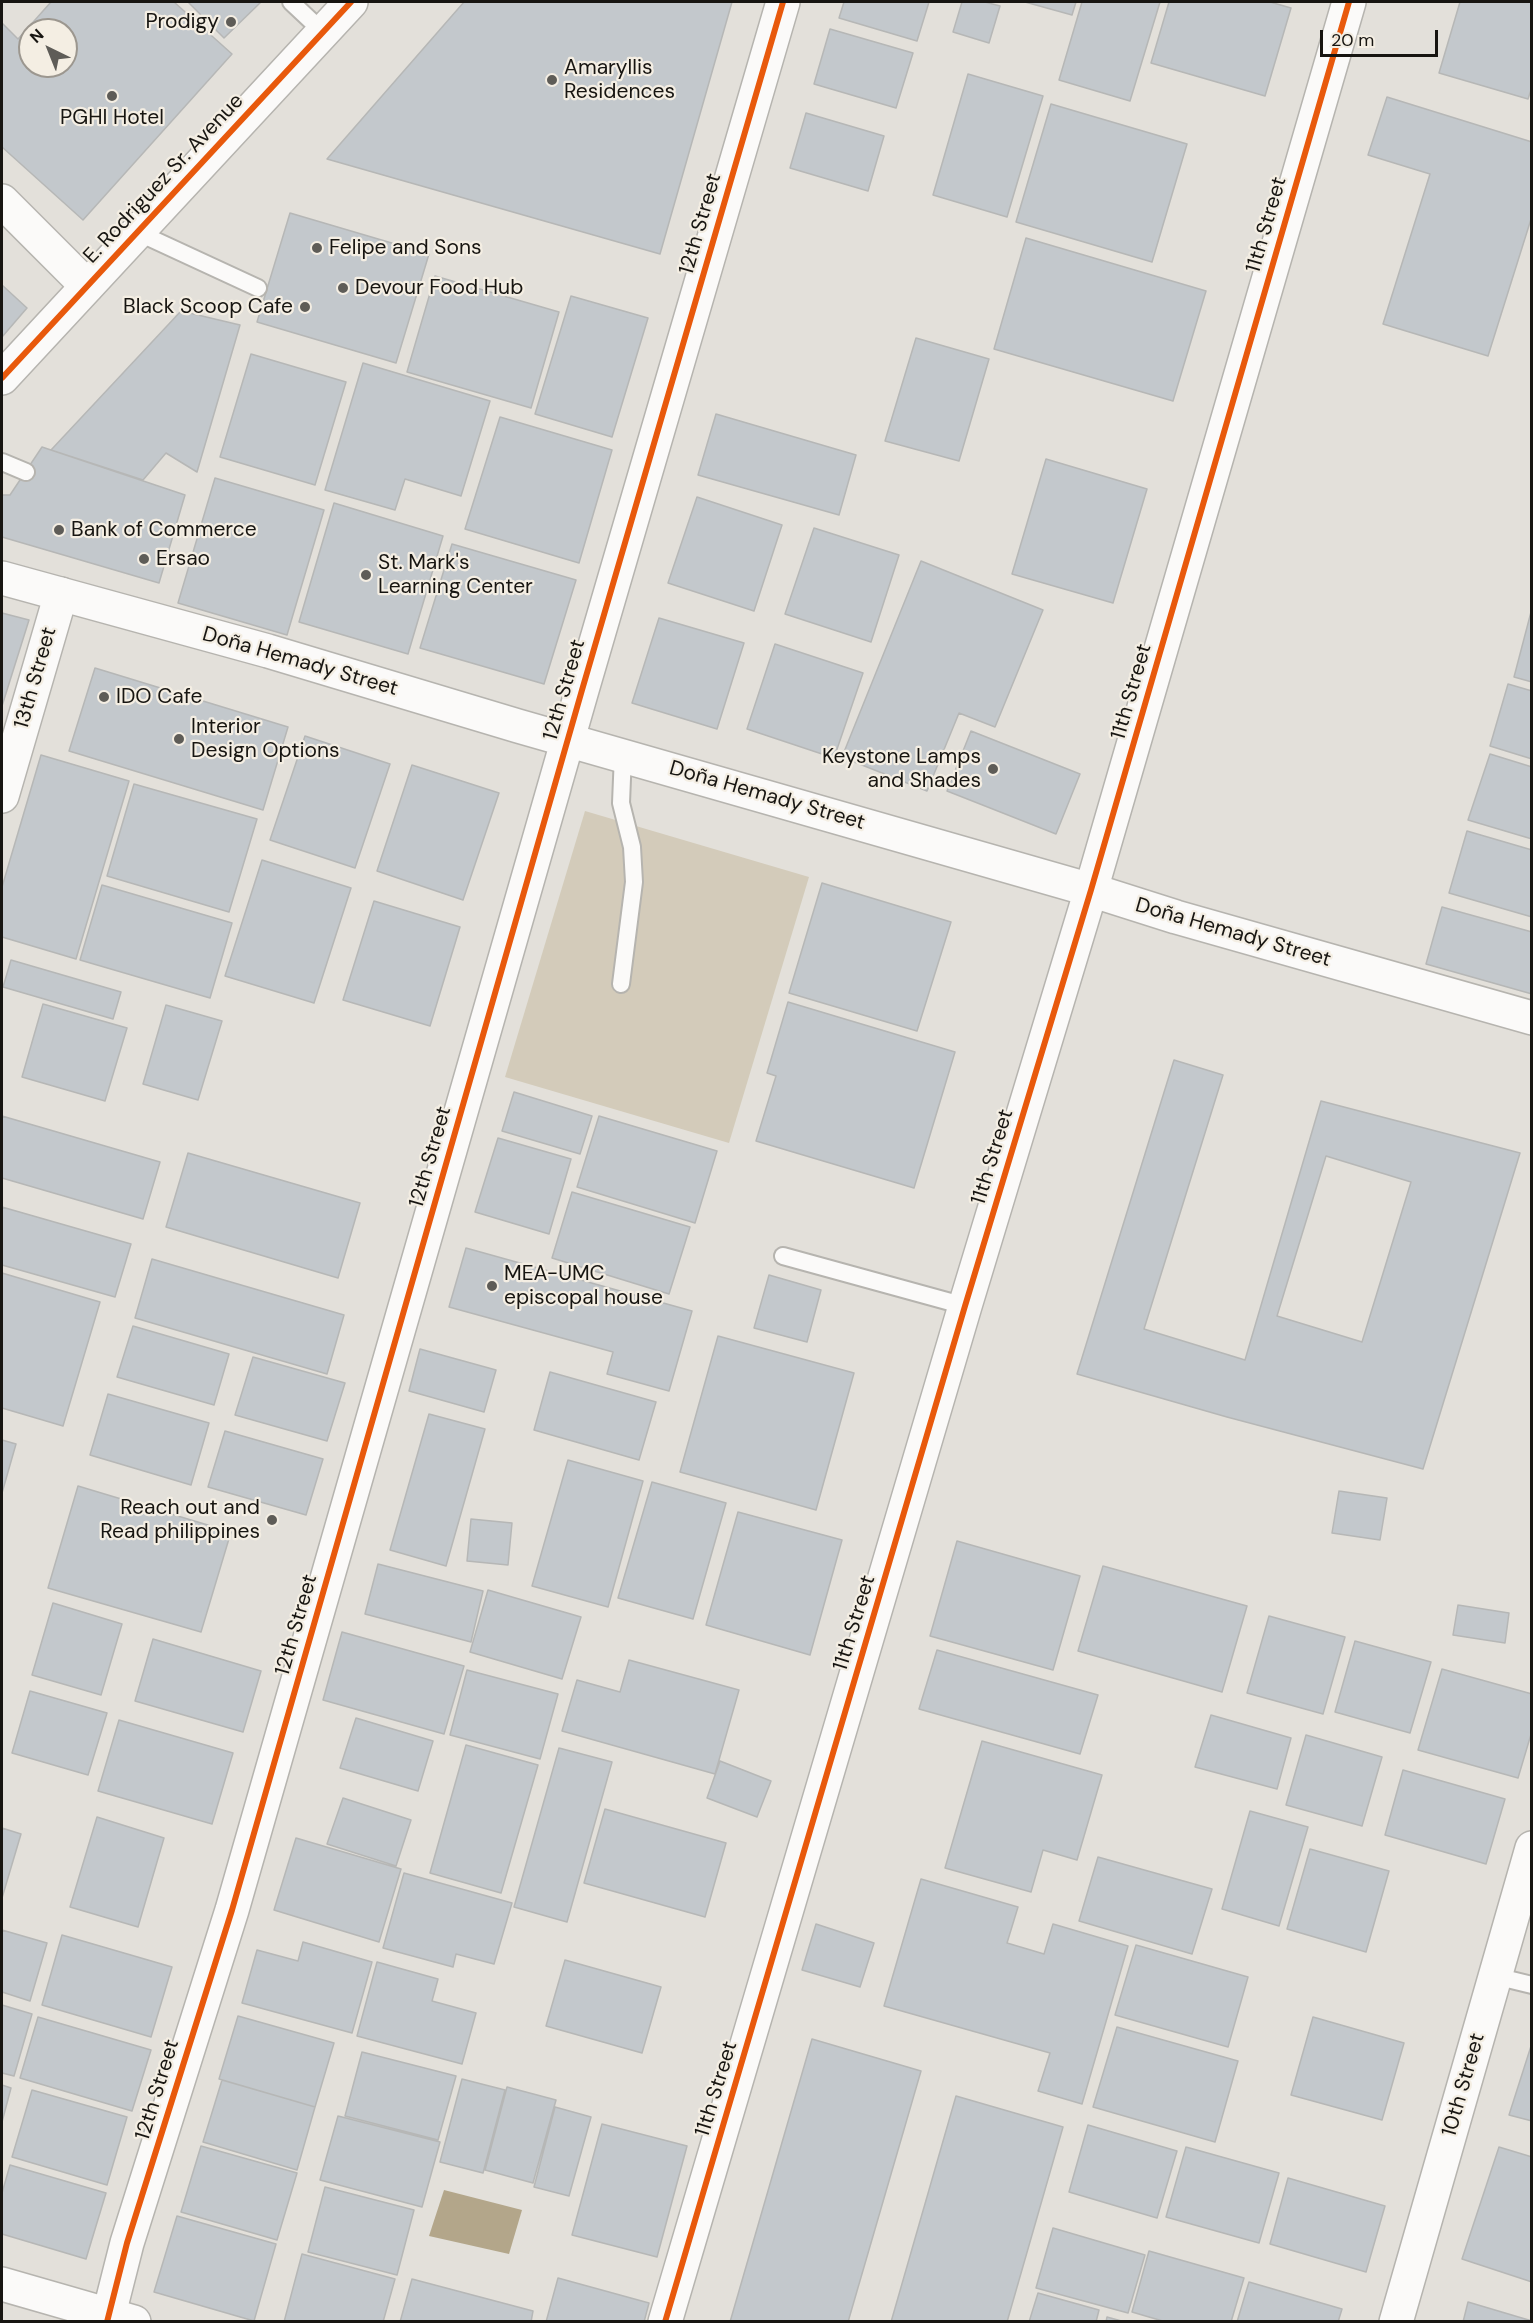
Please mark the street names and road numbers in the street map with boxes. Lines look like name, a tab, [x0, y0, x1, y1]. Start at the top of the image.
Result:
street label: E. Rodriguez Sr. Avenue	[79, 89, 249, 269]
street label: 12th Street	[675, 171, 727, 277]
street label: 11th Street	[1241, 174, 1293, 276]
street label: Doña Hemady Street	[199, 622, 401, 702]
street label: 13th Street	[10, 624, 62, 732]
street label: 12th Street	[539, 637, 591, 743]
street label: 11th Street	[1106, 641, 1158, 743]
street label: Doña Hemady Street	[666, 756, 868, 836]
street label: Doña Hemady Street	[1132, 893, 1334, 973]
street label: 12th Street	[405, 1104, 457, 1210]
street label: 11th Street	[967, 1106, 1019, 1208]
street label: 12th Street	[271, 1572, 323, 1678]
street label: 11th Street	[829, 1572, 881, 1674]
street label: 10th Street	[1437, 2030, 1491, 2140]
street label: 12th Street	[131, 2037, 185, 2143]
street label: 11th Street	[691, 2038, 743, 2140]

